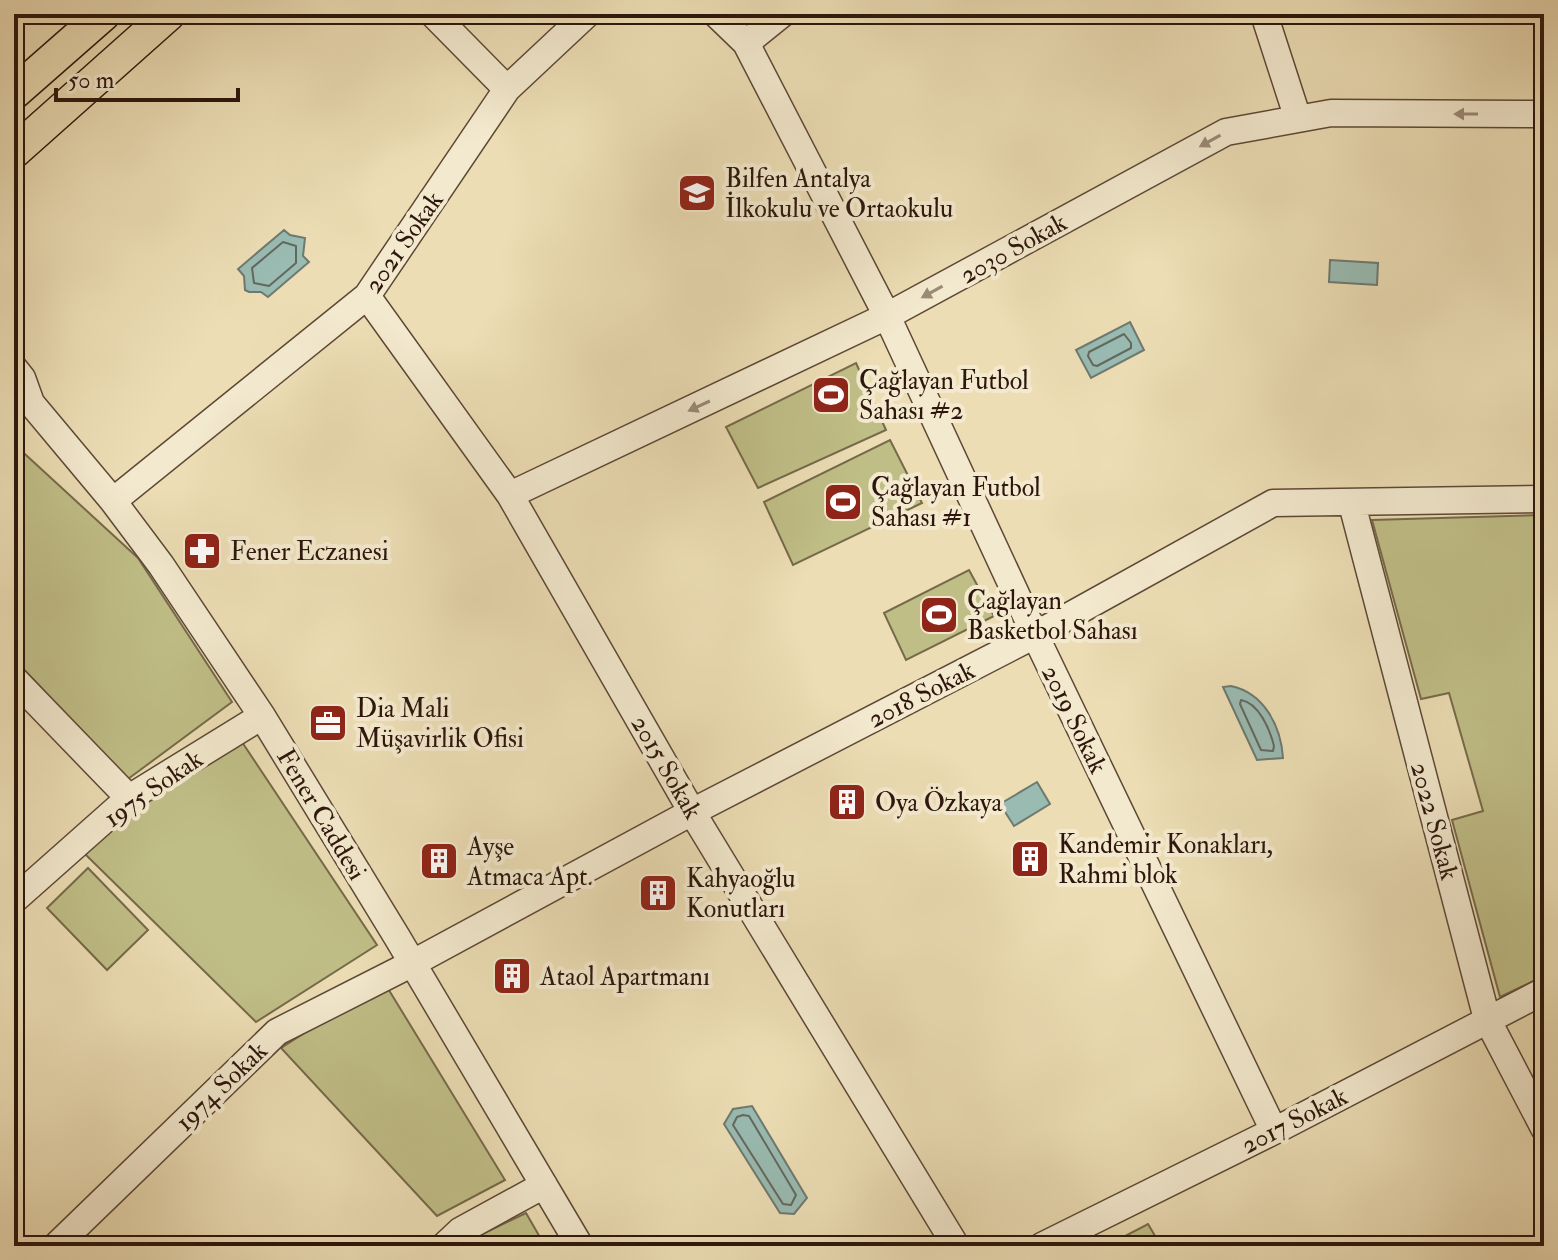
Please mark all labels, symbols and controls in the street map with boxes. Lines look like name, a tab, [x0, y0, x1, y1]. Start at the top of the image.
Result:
scale bar	[56, 52, 238, 102]
text: 50 m	[68, 65, 115, 96]
one-way arrow	[1453, 108, 1478, 120]
one-way arrow	[1199, 133, 1221, 147]
place label: Bilfen Antalya İlkokulu ve Ortaokulu	[725, 163, 953, 225]
school or university icon: Bilfen Antalya İlkokulu ve Ortaokulu	[676, 172, 718, 214]
street label: 2021 Sokak	[357, 185, 451, 300]
street label: 2030 Sokak	[954, 206, 1073, 291]
one-way arrow	[921, 285, 944, 298]
place label: Çağlayan Futbol Sahası #2	[859, 365, 1029, 427]
sports icon: Çağlayan Futbol Sahası #2	[810, 374, 852, 416]
one-way arrow	[687, 399, 710, 413]
place label: Çağlayan Futbol Sahası #1	[871, 472, 1041, 534]
sports icon: Çağlayan Futbol Sahası #1	[822, 481, 864, 523]
pharmacy icon: Fener Eczanesi	[181, 530, 223, 572]
place label: Fener Eczanesi	[230, 536, 389, 568]
place label: Çağlayan Basketbol Sahası	[967, 585, 1138, 647]
sports icon: Çağlayan Basketbol Sahası	[918, 594, 960, 636]
street label: 2018 Sokak	[863, 654, 981, 735]
street label: 2019 Sokak	[1034, 660, 1114, 779]
place label: Dia Mali Müşavirlik Ofisi	[356, 693, 524, 755]
office icon: Dia Mali Müşavirlik Ofisi	[307, 702, 349, 744]
street label: 2015 Sokak	[624, 710, 709, 826]
street label: 1975 Sokak	[98, 743, 210, 834]
street label: Fener Caddesi	[269, 743, 373, 886]
street label: 2022 Sokak	[1403, 759, 1465, 884]
building icon: Oya Özkaya	[826, 781, 868, 823]
place label: Oya Özkaya	[875, 786, 1002, 819]
place label: Kandemir Konakları, Rahmi blok	[1058, 829, 1273, 891]
place label: Ayşe Atmaca Apt.	[466, 831, 593, 894]
building icon: Kandemir Konakları, Rahmi blok	[1009, 838, 1051, 880]
building icon: Ayşe Atmaca Apt.	[418, 840, 460, 882]
place label: Kahyaoğlu Konutları	[686, 863, 796, 925]
building icon: Kahyaoğlu Konutları	[637, 872, 679, 914]
building icon: Ataol Apartmanı	[491, 955, 533, 997]
place label: Ataol Apartmanı	[539, 961, 710, 994]
street label: 1974 Sokak	[169, 1035, 275, 1138]
street label: 2017 Sokak	[1236, 1080, 1354, 1161]

